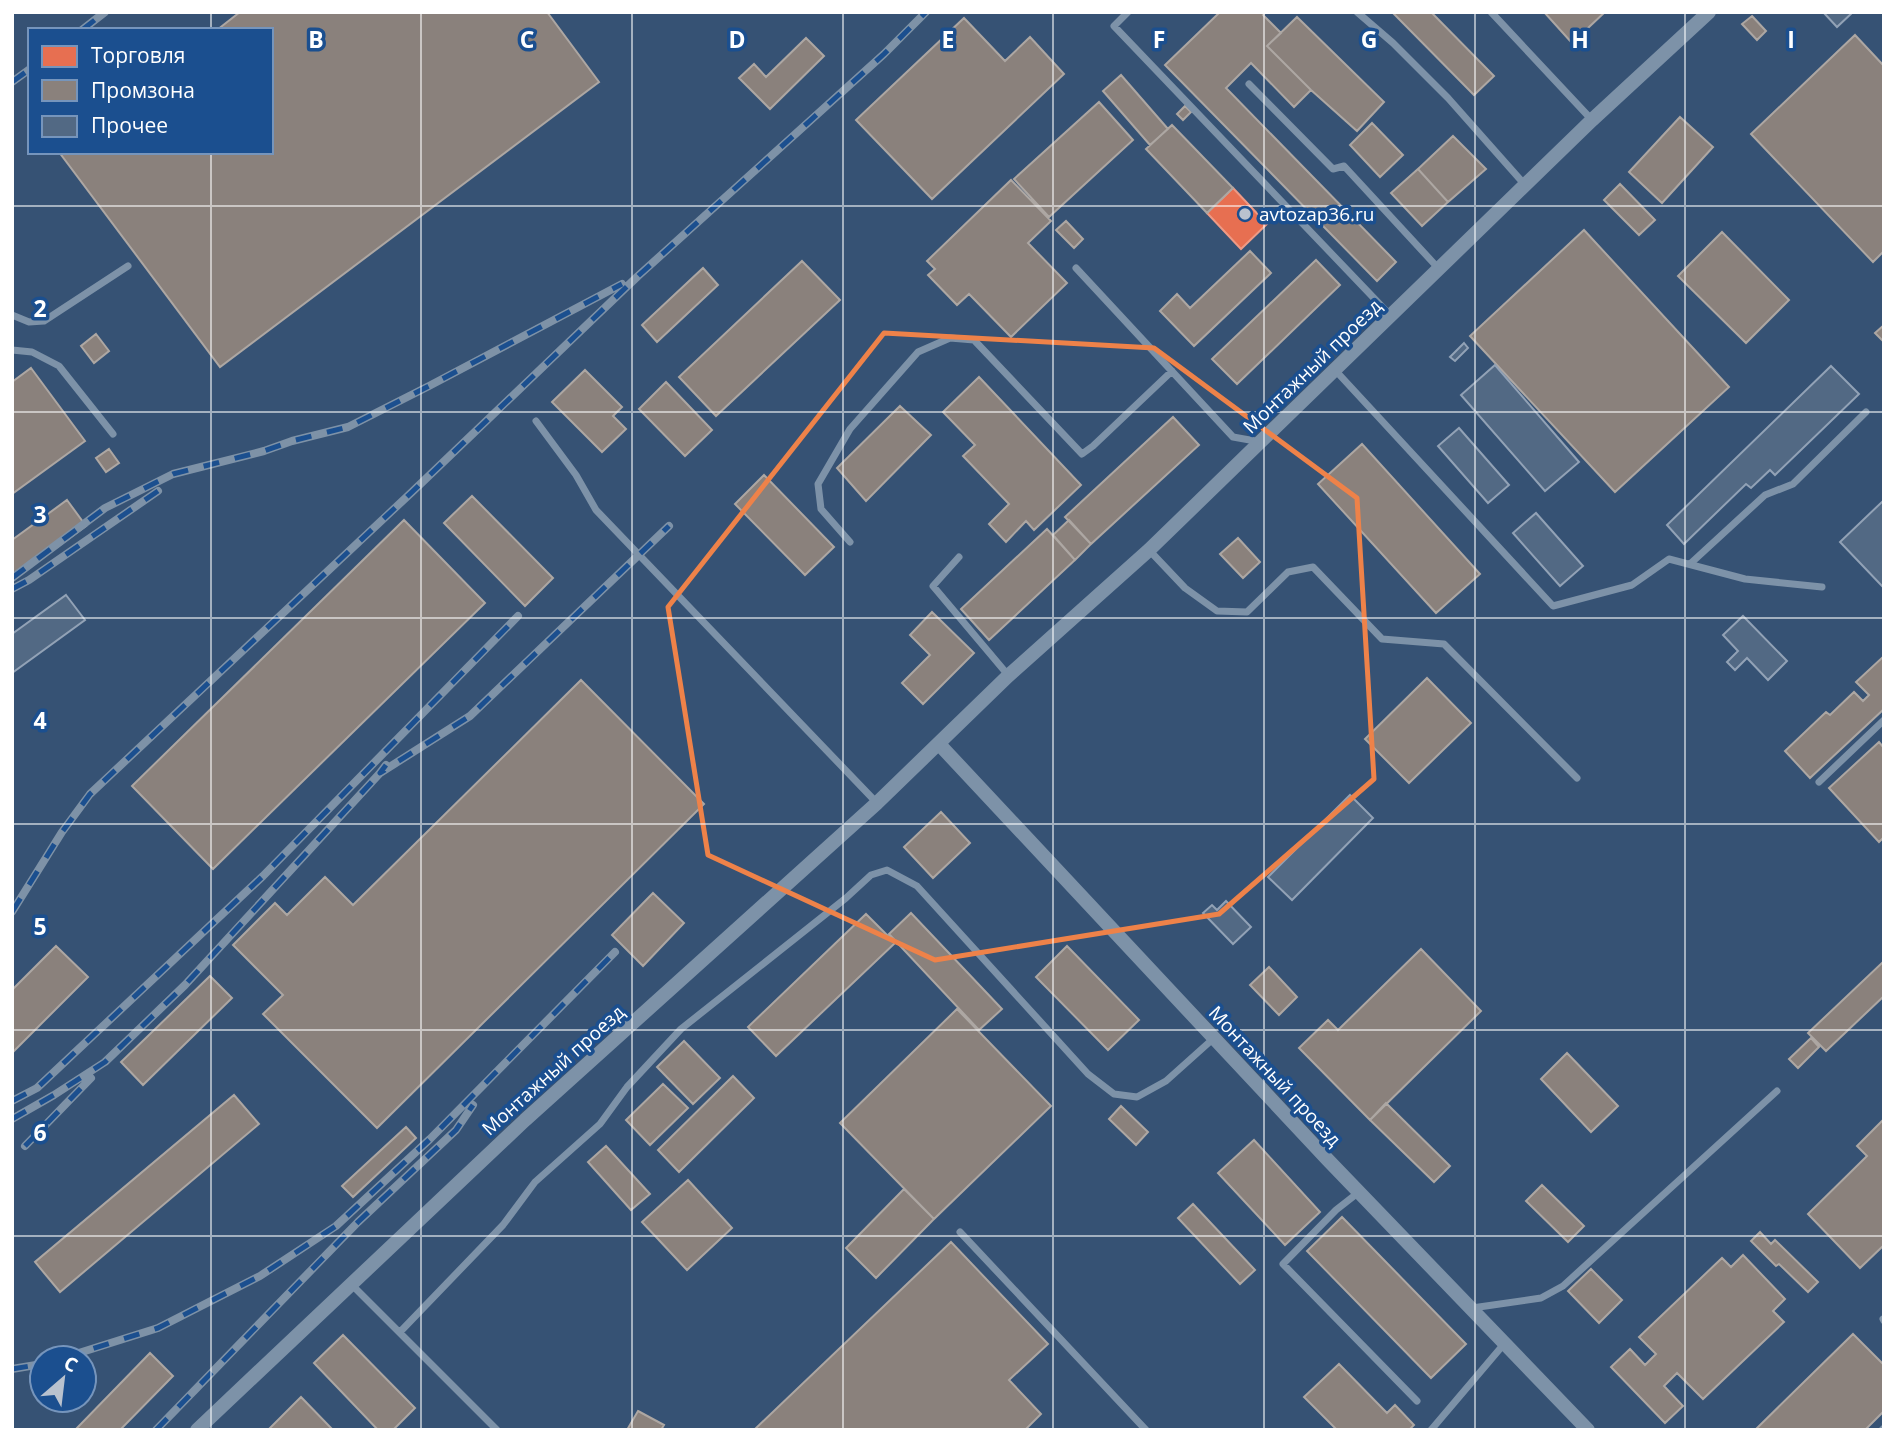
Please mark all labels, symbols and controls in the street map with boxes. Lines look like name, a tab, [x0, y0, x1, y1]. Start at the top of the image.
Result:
text: B	[308, 23, 324, 55]
text: C	[520, 23, 534, 55]
text: D	[728, 23, 746, 55]
text: E	[942, 23, 954, 55]
text: F	[1153, 23, 1165, 55]
text: G	[1361, 23, 1377, 55]
text: H	[1571, 23, 1589, 55]
text: I	[1787, 23, 1795, 55]
legend	[28, 28, 273, 154]
text: Торговля	[91, 41, 185, 69]
text: Промзона	[91, 76, 195, 104]
text: Прочее	[91, 111, 168, 139]
place label: avtozap36.ru	[1259, 201, 1374, 227]
marker: avtozap36.ru	[1237, 206, 1253, 222]
text: 2	[33, 292, 47, 324]
street label: Монтажный проезд	[1237, 293, 1387, 439]
text: 3	[33, 498, 47, 530]
text: 4	[33, 704, 47, 736]
text: 5	[33, 910, 47, 942]
street label: Монтажный проезд	[476, 999, 630, 1141]
street label: Монтажный проезд	[1203, 1000, 1347, 1152]
text: 6	[33, 1116, 47, 1148]
north arrow	[28, 1344, 98, 1414]
text: С	[60, 1350, 82, 1378]

